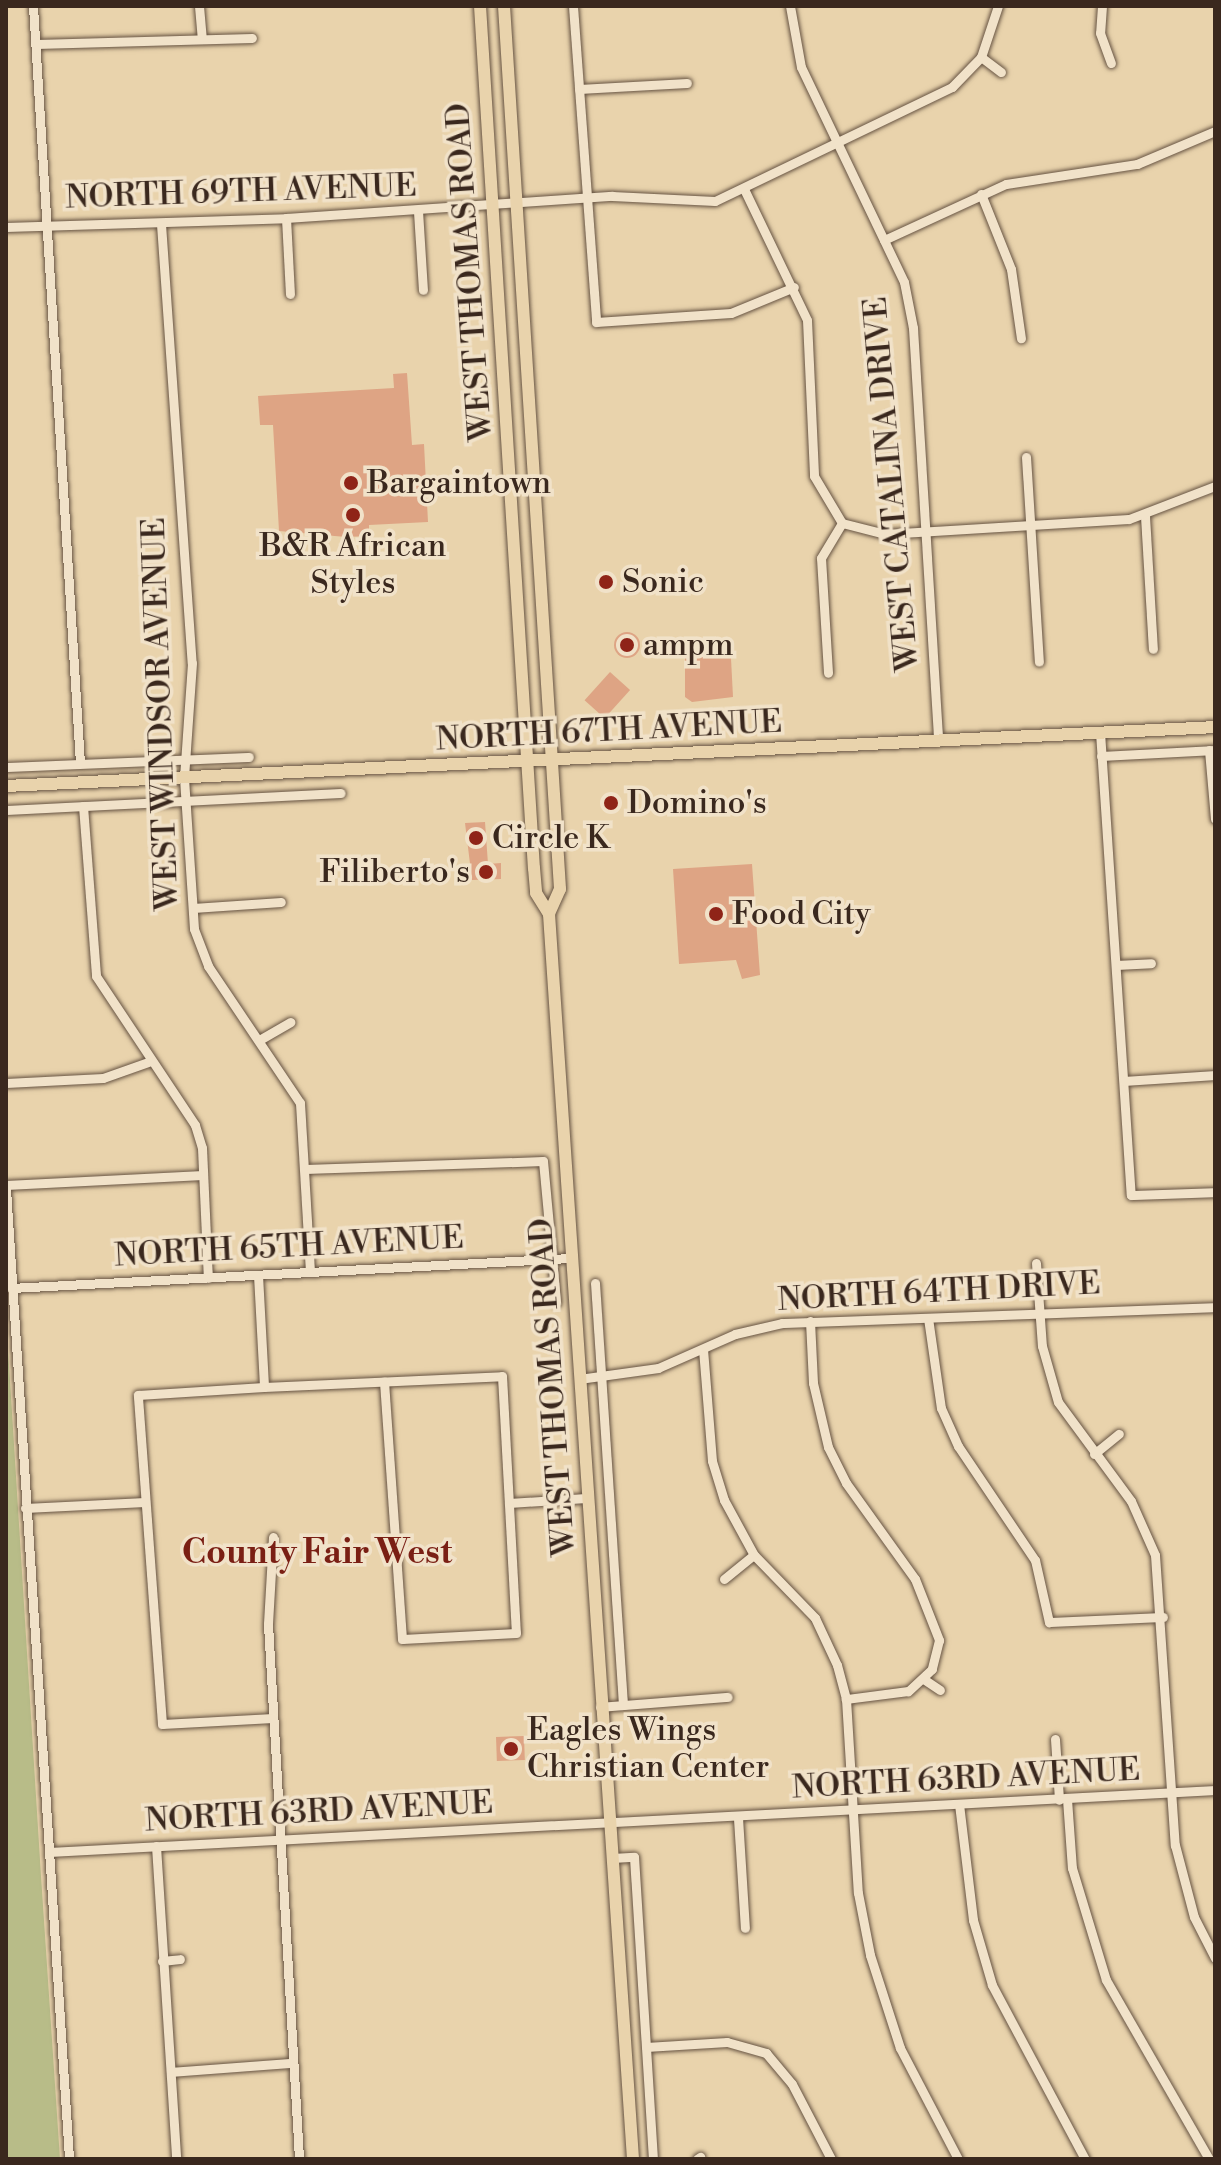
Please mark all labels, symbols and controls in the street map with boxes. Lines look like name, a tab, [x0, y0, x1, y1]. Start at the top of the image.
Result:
street label: WEST THOMAS ROAD	[439, 102, 501, 442]
street label: NORTH 69TH AVENUE	[65, 167, 417, 217]
street label: WEST CATALINA DRIVE	[856, 295, 928, 673]
place label: Bargaintown	[367, 464, 551, 502]
marker: Bargaintown	[342, 474, 360, 492]
marker: B&R African Styles	[344, 506, 362, 524]
street label: WEST WINDSOR AVENUE	[135, 517, 187, 911]
place label: B&R African Styles	[260, 528, 446, 603]
place label: Sonic	[622, 563, 704, 601]
marker: Sonic	[597, 573, 615, 591]
place label: ampm	[643, 626, 734, 664]
marker: ampm	[618, 636, 636, 654]
street label: NORTH 67TH AVENUE	[435, 703, 783, 759]
place label: Domino's	[627, 784, 767, 822]
marker: Domino's	[602, 794, 620, 812]
place label: Circle K	[492, 819, 609, 857]
marker: Circle K	[467, 829, 485, 847]
place label: Filiberto's	[320, 853, 470, 891]
marker: Filiberto's	[477, 863, 495, 881]
place label: Food City	[732, 895, 871, 933]
marker: Food City	[707, 905, 725, 923]
street label: WEST THOMAS ROAD	[522, 1217, 584, 1557]
street label: NORTH 65TH AVENUE	[113, 1219, 465, 1275]
street label: NORTH 64TH DRIVE	[777, 1264, 1101, 1320]
district label: County Fair West	[182, 1534, 452, 1574]
place label: Eagles Wings Christian Center	[527, 1712, 769, 1787]
marker: Eagles Wings Christian Center	[502, 1740, 520, 1758]
street label: NORTH 63RD AVENUE	[791, 1751, 1141, 1807]
street label: NORTH 63RD AVENUE	[144, 1784, 494, 1840]

